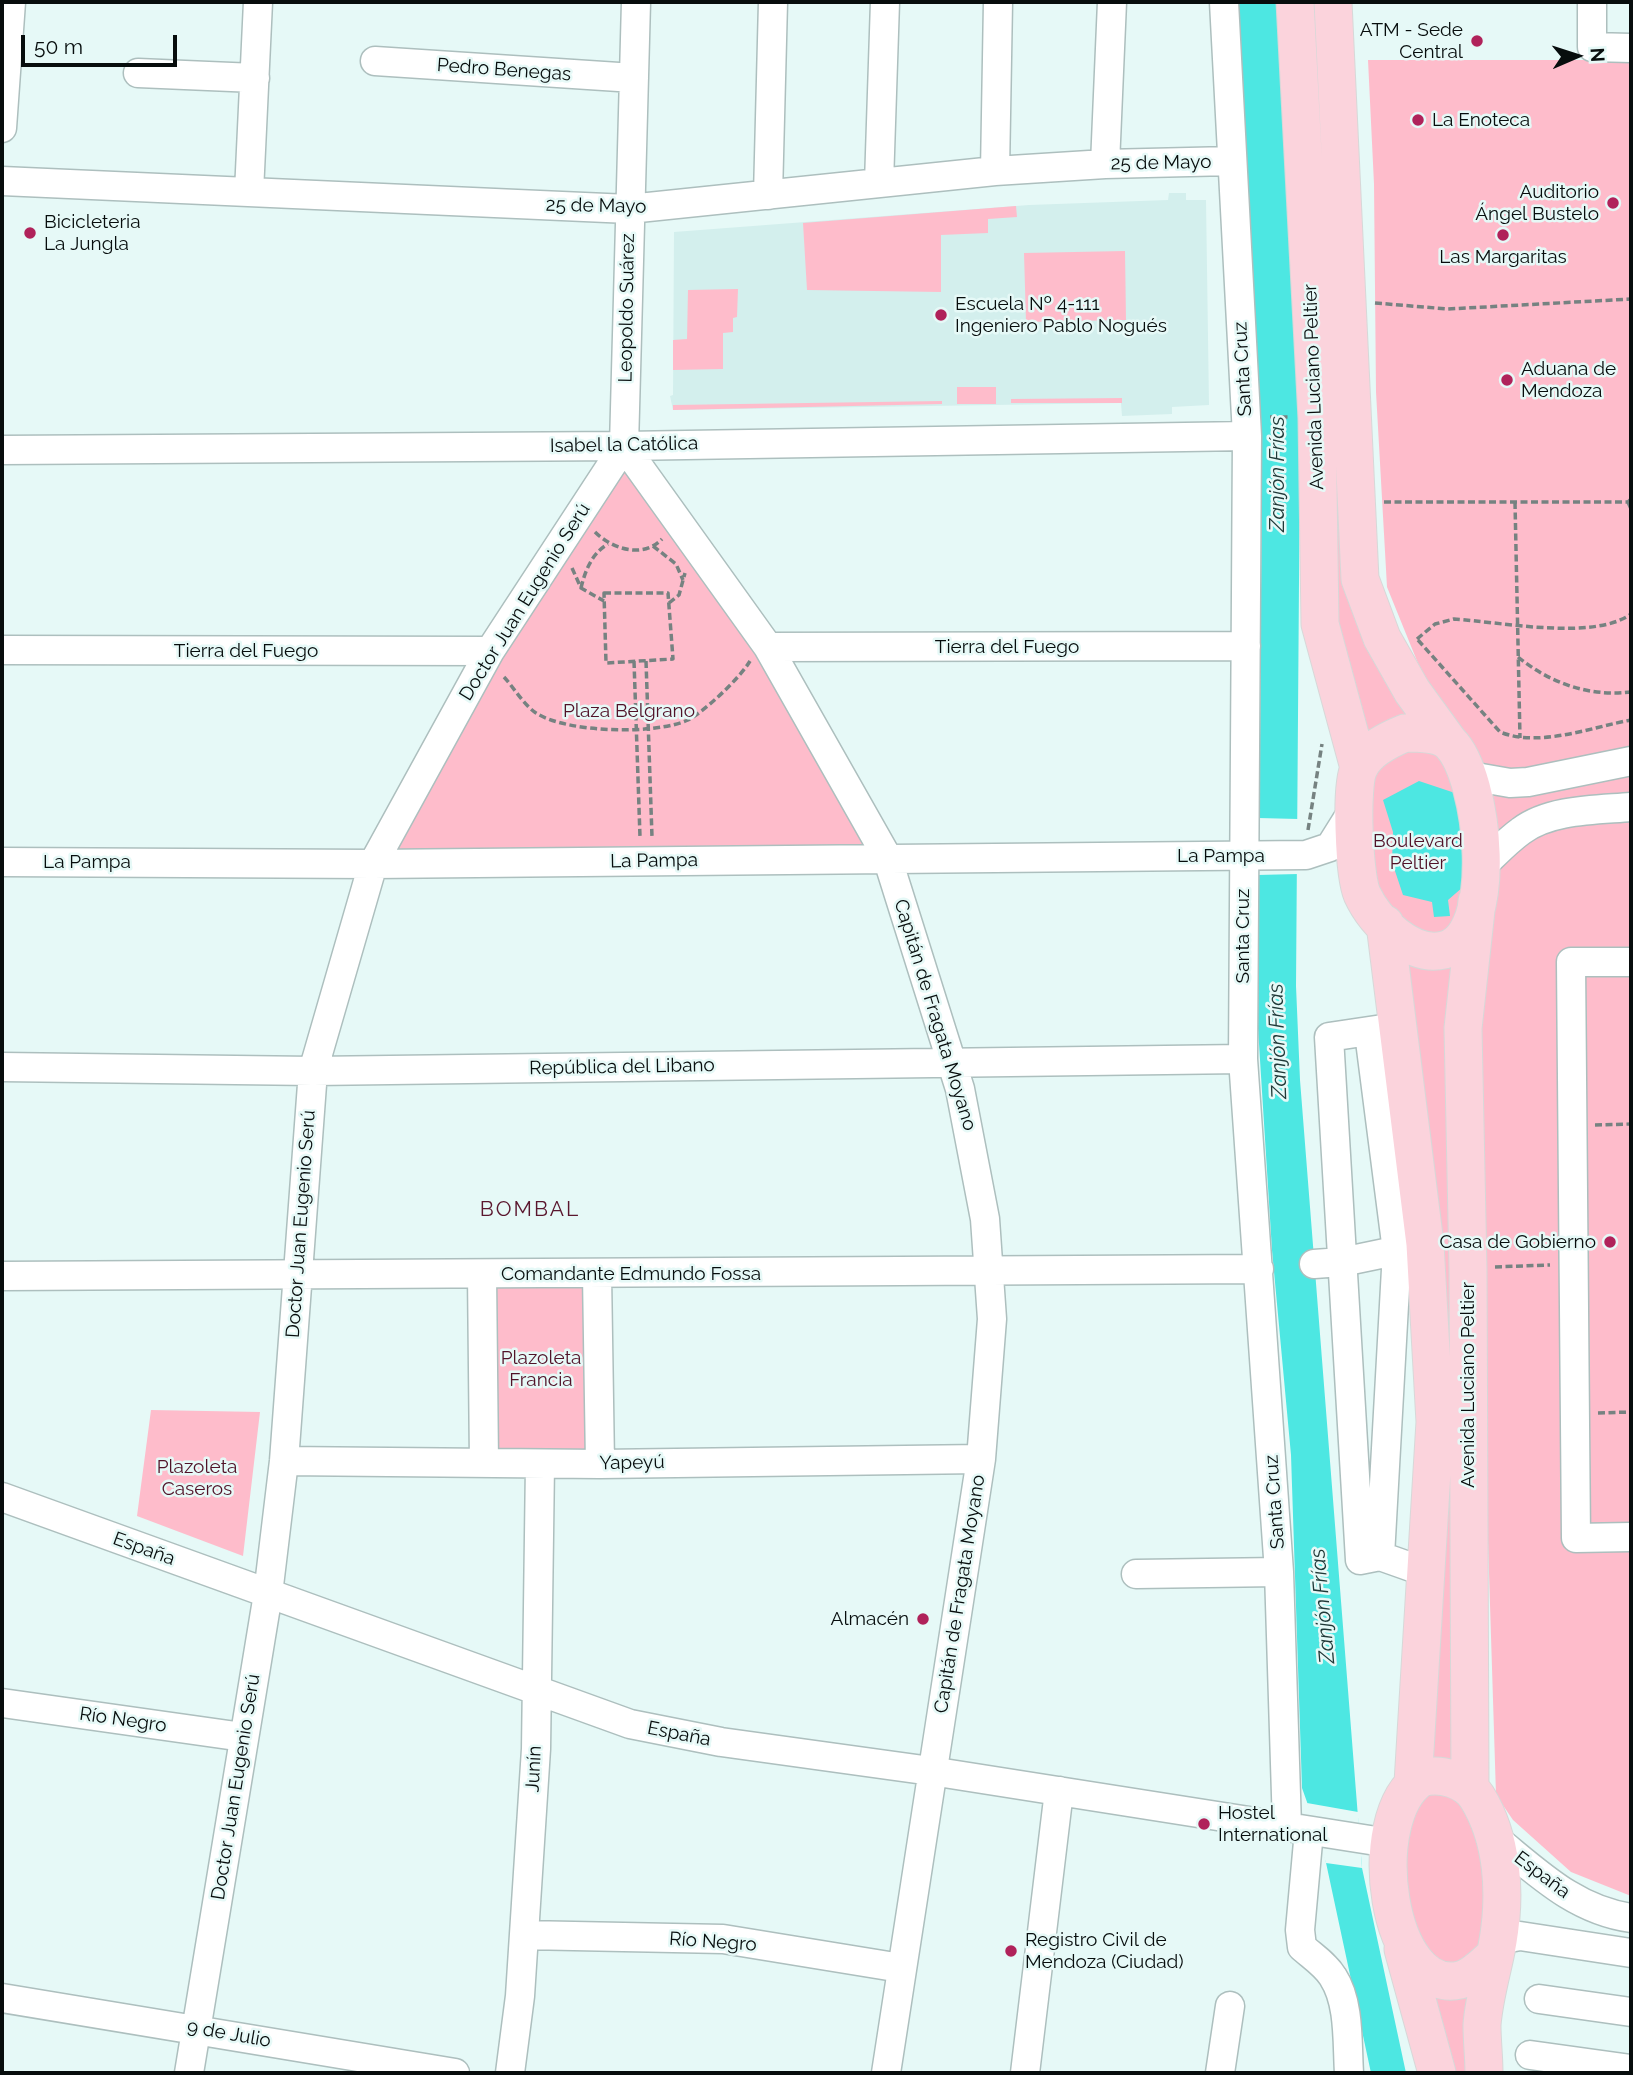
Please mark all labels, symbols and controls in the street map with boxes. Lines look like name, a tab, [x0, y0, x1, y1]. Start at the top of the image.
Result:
place label: ATM - Sede Central	[1360, 19, 1463, 63]
scale bar	[24, 21, 180, 65]
north arrow	[1542, 21, 1612, 91]
marker: ATM - Sede Central	[1469, 33, 1485, 49]
text: 50 m	[34, 34, 83, 59]
text: N	[1587, 47, 1609, 63]
street label: Pedro Benegas	[436, 54, 572, 86]
place label: La Enoteca	[1432, 109, 1530, 131]
marker: La Enoteca	[1410, 112, 1426, 128]
street label: 25 de Mayo	[1110, 151, 1212, 175]
place label: Auditorio Ángel Bustelo	[1475, 181, 1599, 225]
street label: 25 de Mayo	[545, 194, 647, 218]
marker: Auditorio Ángel Bustelo	[1605, 195, 1621, 211]
place label: Bicicleteria La Jungla	[44, 211, 141, 255]
marker: Bicicleteria La Jungla	[22, 225, 38, 241]
marker: Las Margaritas	[1495, 227, 1511, 243]
street label: Leopoldo Suárez	[614, 233, 640, 383]
place label: Las Margaritas	[1439, 246, 1567, 268]
street label: Avenida Luciano Peltier	[1299, 284, 1329, 490]
place label: Escuela Nº 4-111 Ingeniero Pablo Nogués	[955, 293, 1167, 337]
marker: Escuela Nº 4-111 Ingeniero Pablo Nogués	[933, 307, 949, 323]
street label: Santa Cruz	[1229, 321, 1257, 417]
place label: Aduana de Mendoza	[1521, 358, 1616, 402]
marker: Aduana de Mendoza	[1499, 372, 1515, 388]
water label: Zanjón Frías	[1265, 416, 1291, 532]
street label: Isabel la Católica	[550, 432, 698, 458]
street label: Doctor Juan Eugenio Serú	[455, 499, 595, 705]
street label: Tierra del Fuego	[935, 636, 1079, 658]
street label: Tierra del Fuego	[174, 640, 318, 662]
park label: Plaza Belgrano	[563, 700, 695, 722]
park label: Boulevard Peltier	[1373, 830, 1463, 874]
street label: La Pampa	[1177, 845, 1265, 867]
street label: La Pampa	[610, 849, 698, 873]
street label: La Pampa	[43, 851, 131, 873]
street label: Santa Cruz	[1232, 889, 1254, 983]
street label: Capitán de Fragata Moyano	[889, 896, 981, 1134]
water label: Zanjón Frías	[1263, 983, 1293, 1099]
street label: República del Libano	[529, 1054, 715, 1080]
street label: Doctor Juan Eugenio Serú	[282, 1109, 320, 1339]
district label: BOMBAL	[481, 1197, 579, 1223]
place label: Casa de Gobierno	[1439, 1231, 1596, 1253]
marker: Casa de Gobierno	[1602, 1234, 1618, 1250]
street label: Comandante Edmundo Fossa	[501, 1263, 761, 1285]
street label: Avenida Luciano Peltier	[1457, 1282, 1479, 1488]
park label: Plazoleta Francia	[501, 1347, 581, 1391]
street label: Yapeyú	[599, 1451, 665, 1475]
street label: Santa Cruz	[1260, 1454, 1290, 1550]
park label: Plazoleta Caseros	[157, 1456, 237, 1500]
street label: Capitán de Fragata Moyano	[930, 1473, 990, 1715]
street label: España	[110, 1527, 178, 1571]
water label: Zanjón Frías	[1305, 1547, 1341, 1665]
place label: Almacén	[831, 1608, 909, 1630]
marker: Almacén	[915, 1611, 931, 1627]
street label: Doctor Juan Eugenio Serú	[207, 1672, 265, 1902]
street label: Río Negro	[78, 1703, 168, 1737]
street label: España	[645, 1717, 713, 1751]
street label: Junín	[521, 1745, 547, 1793]
place label: Hostel International	[1218, 1802, 1327, 1846]
marker: Hostel International	[1196, 1816, 1212, 1832]
street label: España	[1509, 1847, 1575, 1903]
street label: Río Negro	[668, 1928, 758, 1956]
place label: Registro Civil de Mendoza (Ciudad)	[1025, 1929, 1183, 1973]
marker: Registro Civil de Mendoza (Ciudad)	[1003, 1943, 1019, 1959]
street label: 9 de Julio	[185, 2015, 273, 2053]

